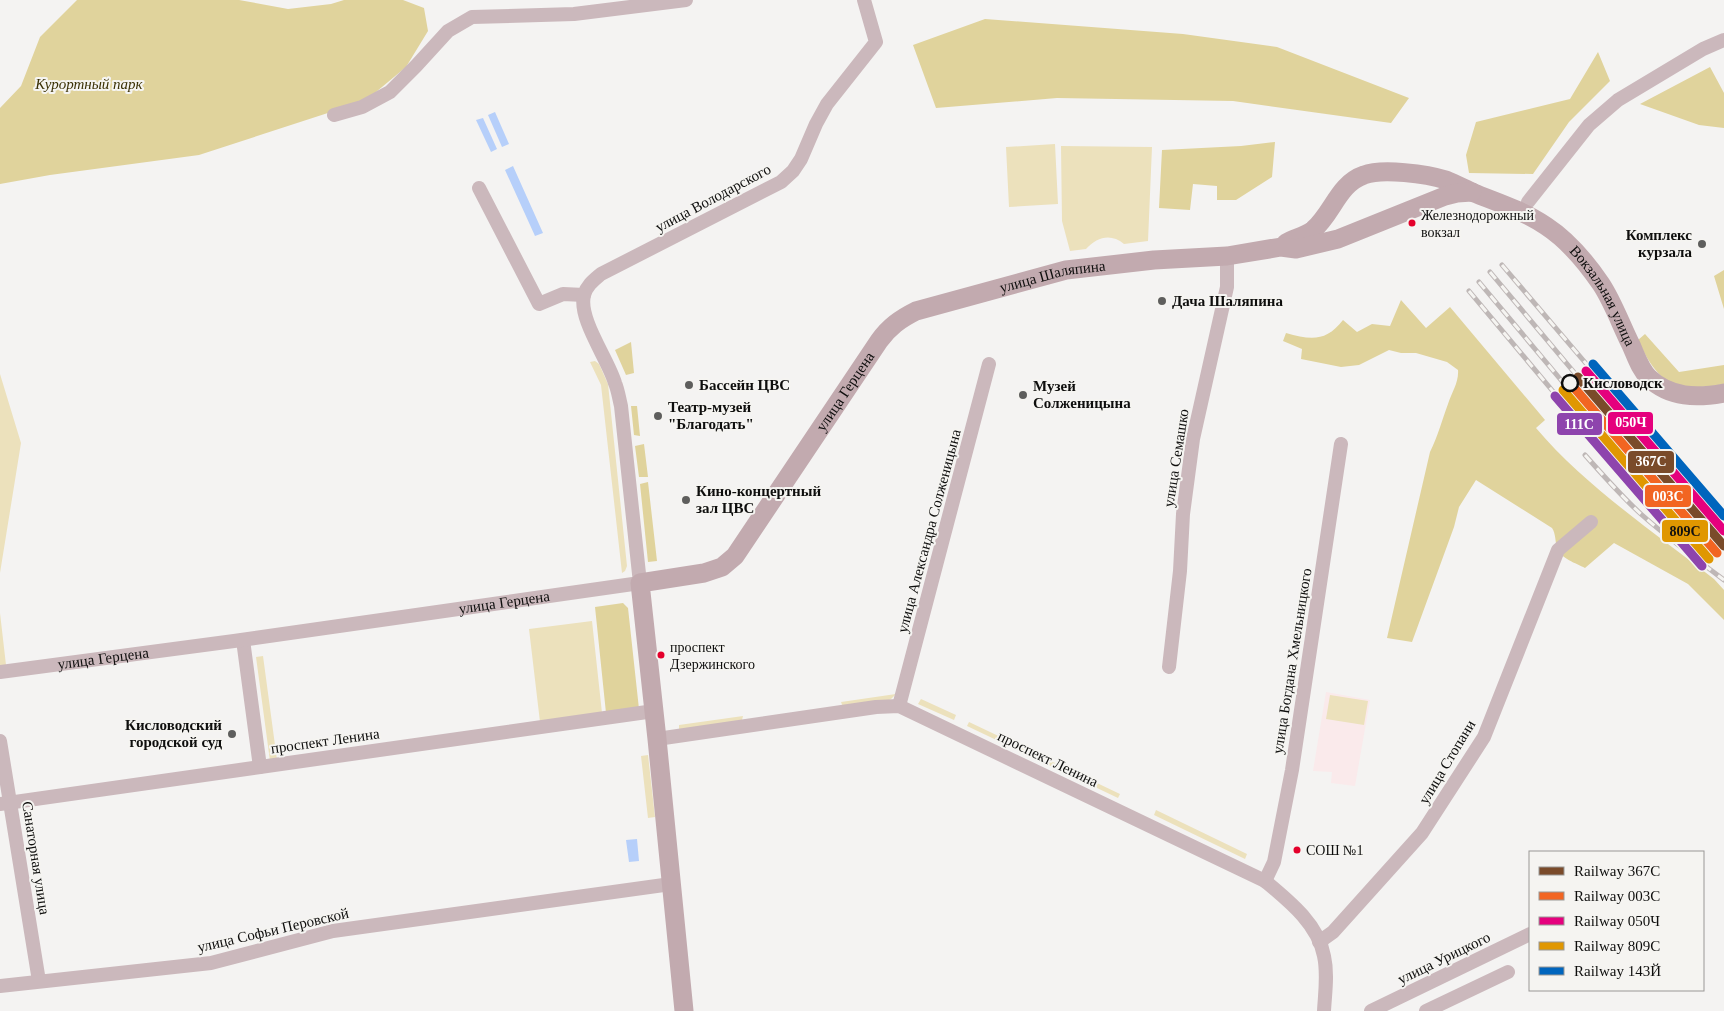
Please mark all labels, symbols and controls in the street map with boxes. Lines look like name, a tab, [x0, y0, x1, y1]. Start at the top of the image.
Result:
park label: Курортный парк	[34, 76, 144, 92]
street label: улица Володарского	[653, 161, 773, 235]
place label: Железнодорожный вокзал	[1421, 208, 1534, 240]
marker: Железнодорожный вокзал	[1407, 218, 1417, 228]
place label: Комплекс курзала	[1626, 227, 1692, 260]
marker: Комплекс курзала	[1696, 238, 1708, 250]
street label: Вокзальная улица	[1567, 243, 1638, 349]
street label: улица Шаляпина	[998, 258, 1106, 296]
place label: Дача Шаляпина	[1172, 293, 1283, 309]
marker: Дача Шаляпина	[1156, 295, 1168, 307]
street label: улица Герцена	[813, 349, 878, 434]
marker: Кисловодск	[1561, 374, 1579, 392]
place label: Кисловодск	[1583, 375, 1663, 391]
place label: Бассейн ЦВС	[699, 377, 790, 393]
place label: Музей Солженицына	[1033, 378, 1131, 411]
marker: Бассейн ЦВС	[683, 379, 695, 391]
marker: Музей Солженицына	[1017, 389, 1029, 401]
place label: Театр-музей "Благодать"	[668, 399, 754, 432]
street label: улица Семашко	[1160, 408, 1192, 508]
marker: Театр-музей "Благодать"	[652, 410, 664, 422]
line badge: 050Ч	[1607, 411, 1654, 435]
line badge: 111С	[1556, 412, 1603, 436]
text: 050Ч	[1615, 415, 1647, 430]
text: 111С	[1564, 417, 1594, 432]
street label: улица Александра Солженицына	[894, 427, 964, 635]
line badge: 367С	[1627, 450, 1675, 474]
text: 367С	[1635, 454, 1667, 469]
place label: Кино-концертный зал ЦВС	[696, 483, 821, 516]
line badge: 003С	[1644, 484, 1692, 508]
text: 003С	[1652, 489, 1684, 504]
marker: Кино-концертный зал ЦВС	[680, 494, 692, 506]
line badge: 809С	[1661, 519, 1709, 543]
text: 809С	[1669, 524, 1701, 539]
street label: улица Богдана Хмельницкого	[1269, 567, 1315, 755]
street label: улица Герцена	[458, 588, 551, 617]
place label: проспект Дзержинского	[670, 640, 755, 672]
street label: улица Герцена	[56, 644, 150, 672]
marker: проспект Дзержинского	[656, 650, 666, 660]
place label: Кисловодский городской суд	[125, 717, 222, 750]
street label: улица Стопани	[1416, 717, 1478, 807]
street label: проспект Ленина	[270, 725, 381, 757]
marker: Кисловодский городской суд	[226, 728, 238, 740]
street label: проспект Ленина	[995, 728, 1101, 790]
street label: Санаторная улица	[19, 800, 53, 916]
place label: СОШ №1	[1306, 843, 1363, 858]
marker: СОШ №1	[1292, 845, 1302, 855]
legend	[1529, 851, 1704, 991]
text: Railway 367С	[1574, 863, 1660, 879]
text: Railway 003С	[1574, 888, 1660, 904]
street label: улица Софьи Перовской	[196, 905, 350, 955]
text: Railway 050Ч	[1574, 913, 1660, 929]
street label: улица Урицкого	[1395, 929, 1493, 987]
text: Railway 809С	[1574, 938, 1660, 954]
text: Railway 143Й	[1574, 963, 1661, 979]

